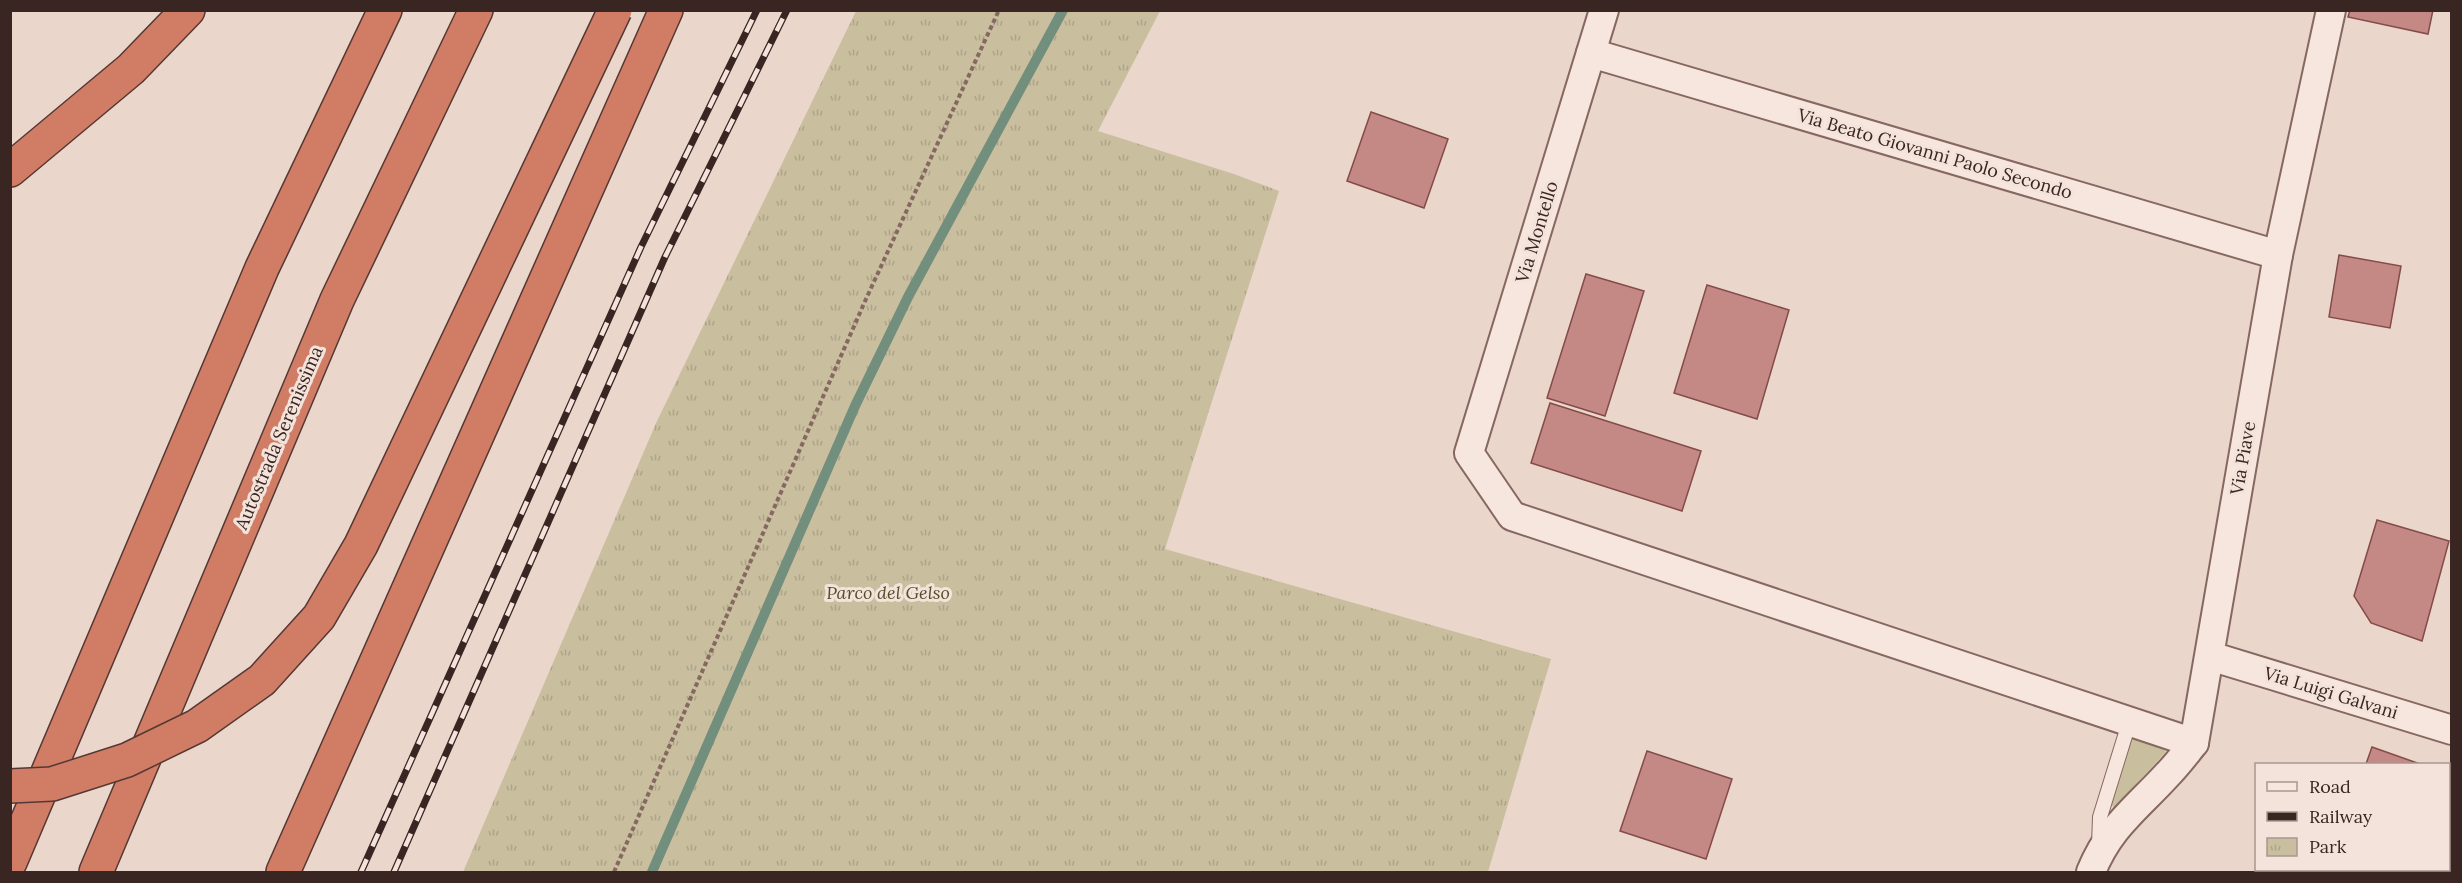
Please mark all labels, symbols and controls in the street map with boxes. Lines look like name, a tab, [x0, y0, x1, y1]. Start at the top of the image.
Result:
street label: Via Beato Giovanni Paolo Secondo	[1794, 103, 2075, 204]
street label: Via Montello	[1510, 178, 1563, 287]
street label: Autostrada Serenissima	[229, 343, 328, 534]
street label: Via Piave	[2225, 419, 2260, 498]
park label: Parco del Gelso	[826, 581, 950, 604]
street label: Via Luigi Galvani	[2260, 661, 2401, 724]
legend	[2255, 763, 2450, 871]
text: Road	[2309, 775, 2351, 798]
text: Railway	[2309, 805, 2373, 828]
text: Park	[2309, 835, 2347, 858]

